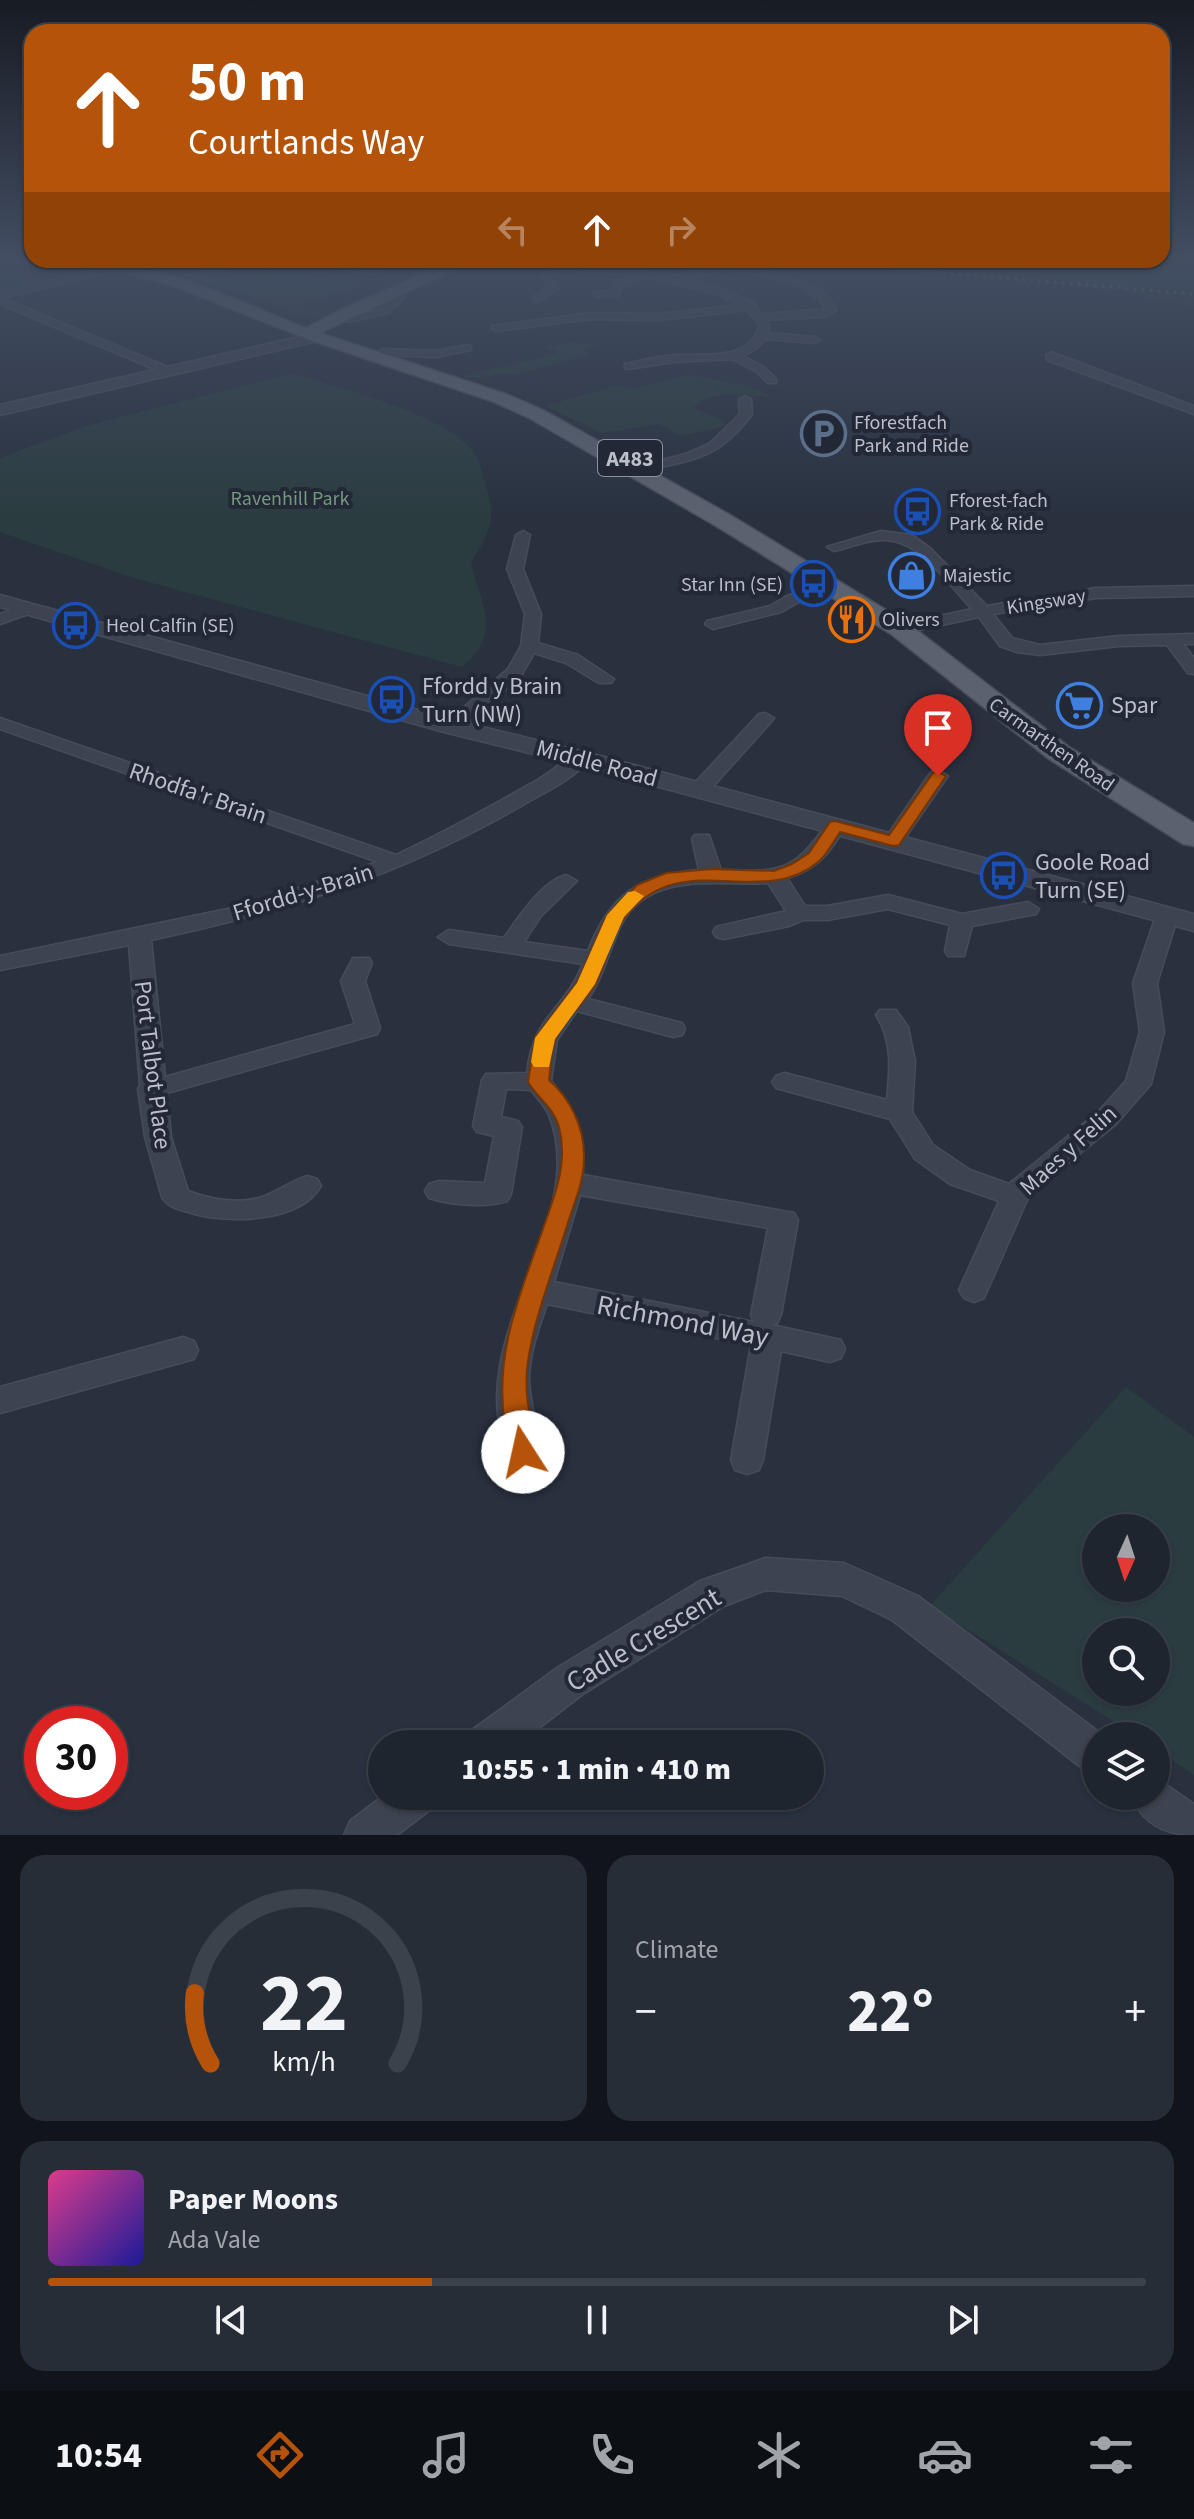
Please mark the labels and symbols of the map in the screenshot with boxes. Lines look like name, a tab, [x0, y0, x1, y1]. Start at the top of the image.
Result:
place label: Fforestfach Park and Ride	[854, 409, 969, 460]
parking icon: Fforestfach Park and Ride	[799, 410, 847, 458]
road number: A483	[598, 440, 662, 476]
park label: Ravenhill Park	[231, 485, 350, 513]
bus stop icon: Fforest-fach Park & Ride	[894, 487, 942, 535]
place label: Fforest-fach Park & Ride	[949, 487, 1048, 538]
shop icon: Majestic	[888, 551, 936, 599]
bus stop icon: Star Inn (SE)	[790, 560, 838, 608]
place label: Majestic	[943, 562, 1011, 590]
place label: Star Inn (SE)	[681, 571, 783, 599]
street label: Kingsway	[1005, 582, 1088, 622]
restaurant icon: Olivers	[827, 595, 875, 643]
bus stop icon: Heol Calfin (SE)	[51, 601, 99, 649]
place label: Olivers	[882, 606, 940, 634]
place label: Heol Calfin (SE)	[106, 612, 235, 640]
place label: Ffordd y Brain Turn (NW)	[422, 669, 562, 732]
bus stop icon: Ffordd y Brain Turn (NW)	[367, 676, 415, 724]
supermarket icon: Spar	[1056, 681, 1104, 729]
place label: Spar	[1111, 688, 1158, 723]
street label: Carmarthen Road	[983, 691, 1120, 799]
pin	[904, 694, 972, 776]
street label: Middle Road	[532, 730, 661, 796]
street label: Rhodfa'r Brain	[124, 754, 272, 833]
place label: Goole Road Turn (SE)	[1035, 845, 1150, 908]
bus stop icon: Goole Road Turn (SE)	[980, 852, 1028, 900]
street label: Ffordd-y-Brain	[228, 854, 378, 930]
street label: Port Talbot Place	[125, 979, 180, 1151]
street label: Maes y Felin	[1012, 1097, 1125, 1204]
street label: Richmond Way	[593, 1285, 772, 1357]
position arrow	[481, 1410, 565, 1494]
north arrow	[1082, 1514, 1170, 1602]
street label: Cadle Crescent	[559, 1578, 729, 1702]
speed limit sign: 30	[24, 1706, 128, 1810]

